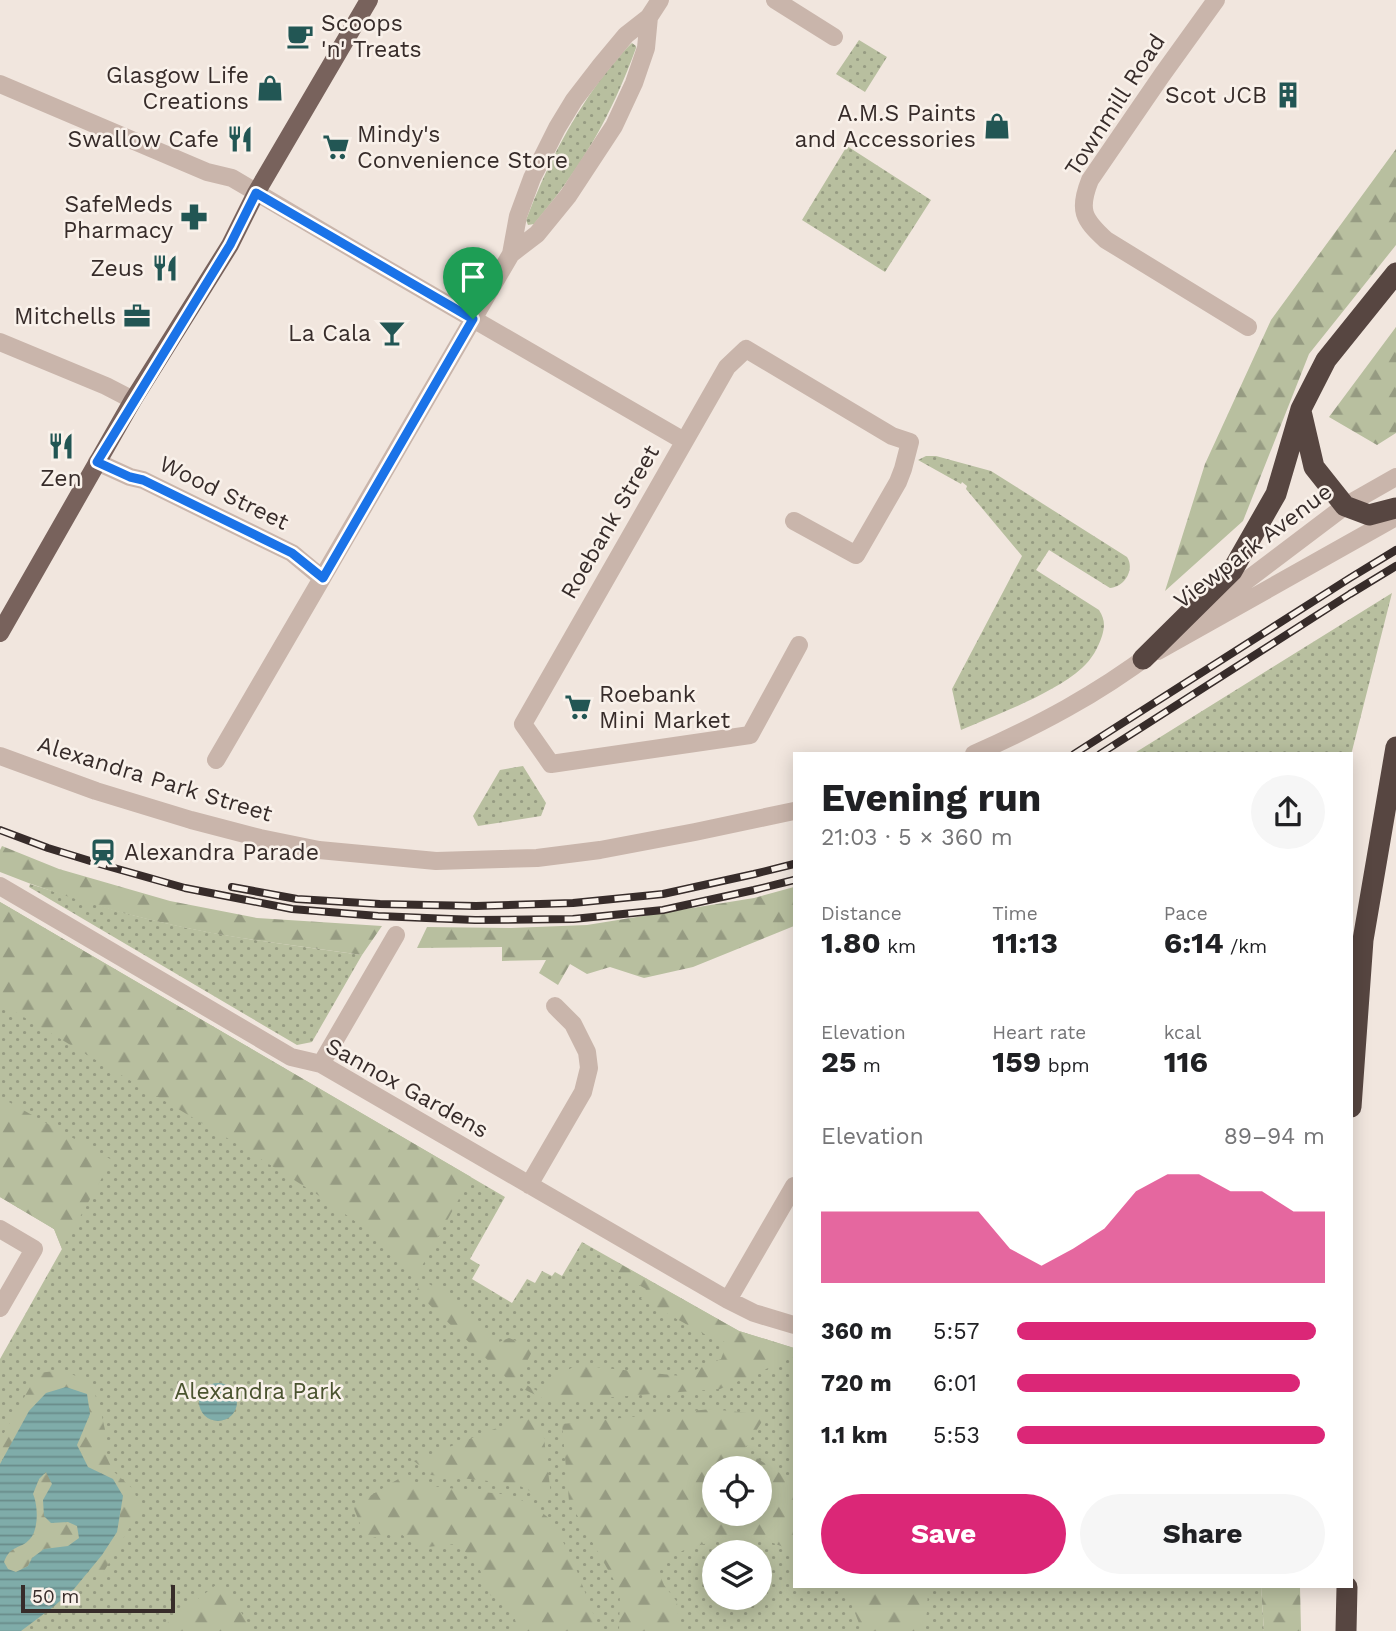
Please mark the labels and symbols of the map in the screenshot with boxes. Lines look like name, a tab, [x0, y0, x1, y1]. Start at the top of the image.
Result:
place label: Scoops 'n' Treats	[321, 10, 422, 63]
cafe icon: Scoops 'n' Treats	[285, 21, 315, 51]
street label: Townmill Road	[1059, 29, 1171, 181]
place label: Glasgow Life Creations	[106, 62, 249, 115]
shop icon: Glasgow Life Creations	[255, 73, 285, 103]
building icon: Scot JCB	[1273, 80, 1303, 110]
place label: Scot JCB	[1165, 82, 1267, 109]
place label: A.M.S Paints and Accessories	[794, 100, 976, 153]
shop icon: A.M.S Paints and Accessories	[982, 111, 1012, 141]
place label: Mindy's Convenience Store	[357, 121, 568, 174]
restaurant icon: Swallow Cafe	[225, 124, 255, 154]
place label: Swallow Cafe	[68, 126, 219, 153]
supermarket icon: Mindy's Convenience Store	[321, 132, 351, 162]
place label: SafeMeds Pharmacy	[63, 191, 173, 244]
pharmacy icon: SafeMeds Pharmacy	[179, 202, 209, 232]
pin	[443, 247, 503, 319]
restaurant icon: Zeus	[150, 253, 180, 283]
place label: Zeus	[90, 255, 144, 282]
office icon: Mitchells	[122, 301, 152, 331]
place label: Mitchells	[14, 303, 116, 330]
bar icon: La Cala	[377, 318, 407, 348]
place label: La Cala	[288, 320, 371, 347]
restaurant icon: Zen	[46, 431, 76, 461]
street label: Roebank Street	[555, 440, 665, 604]
street label: Wood Street	[155, 450, 293, 536]
place label: Zen	[40, 465, 82, 492]
street label: Viewpark Avenue	[1169, 478, 1337, 614]
place label: Roebank Mini Market	[599, 681, 730, 734]
supermarket icon: Roebank Mini Market	[563, 692, 593, 722]
street label: Alexandra Park Street	[34, 730, 276, 828]
station icon: Alexandra Parade	[88, 837, 118, 867]
place label: Alexandra Parade	[124, 839, 319, 866]
street label: Sannox Gardens	[321, 1032, 493, 1144]
park label: Alexandra Park	[174, 1378, 342, 1405]
scale bar	[21, 1582, 175, 1614]

